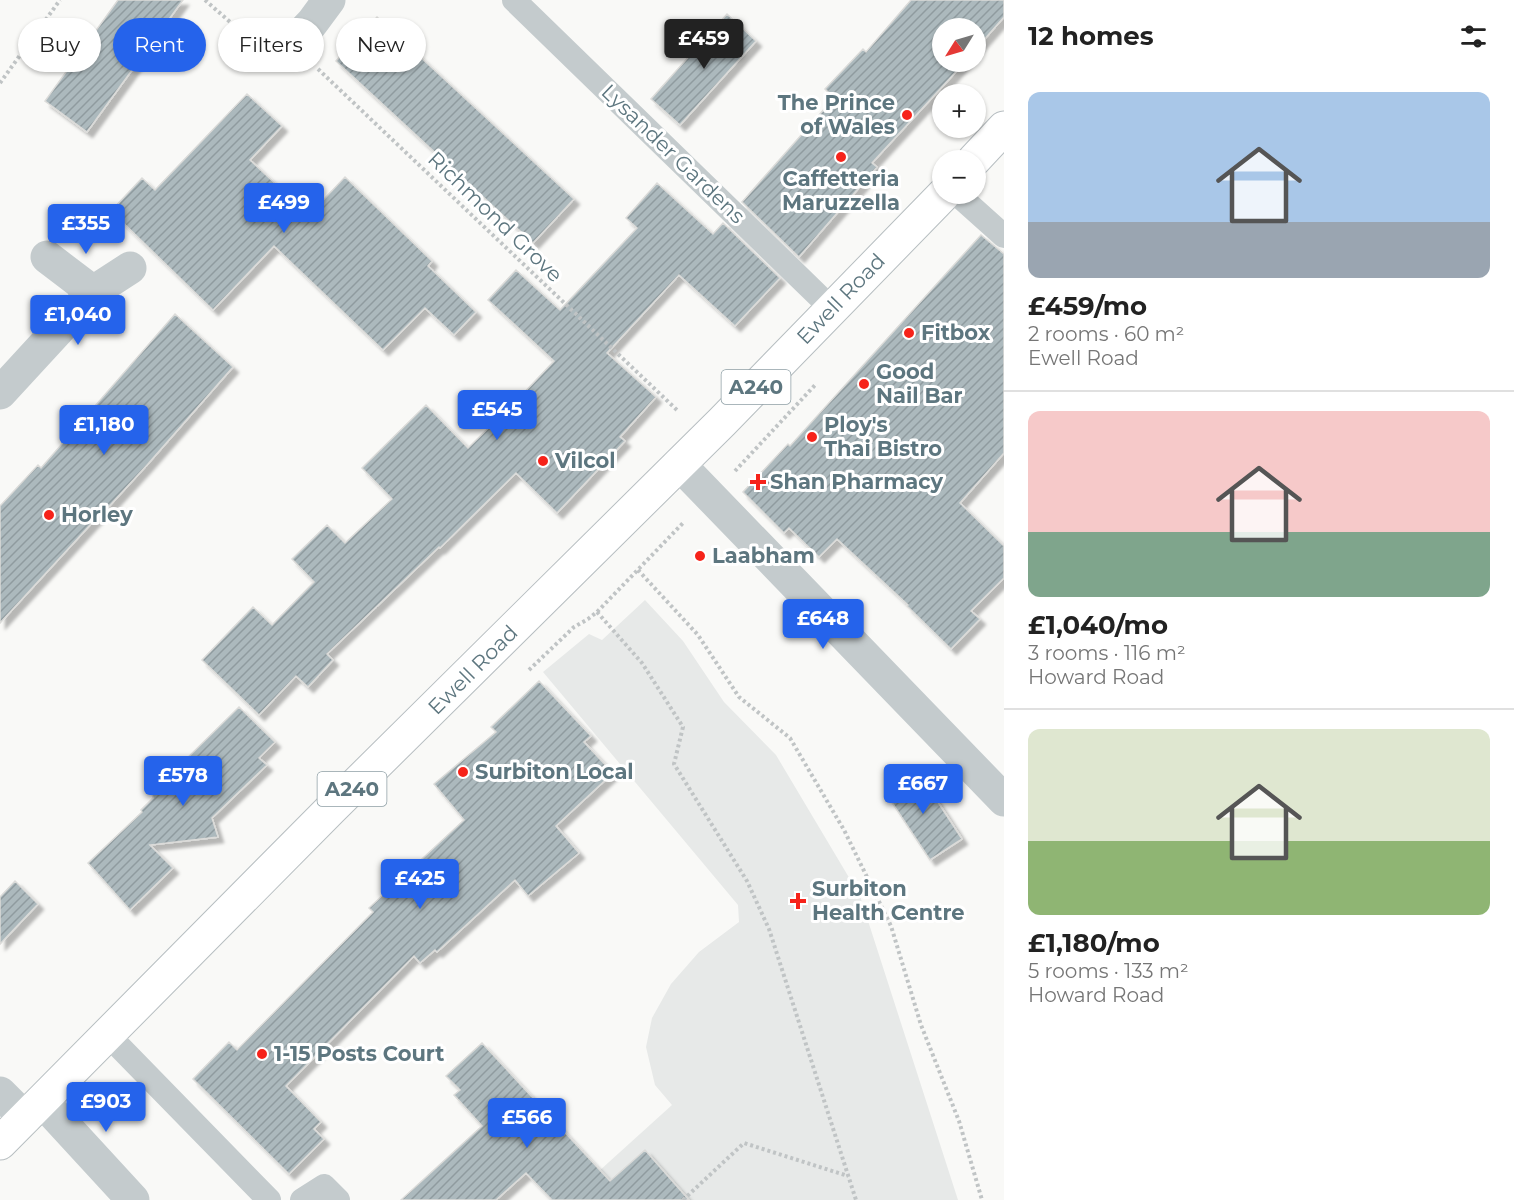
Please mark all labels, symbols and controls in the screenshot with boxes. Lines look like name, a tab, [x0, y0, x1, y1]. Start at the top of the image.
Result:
chip: Buy	[18, 18, 101, 72]
chip: Rent	[113, 18, 206, 72]
chip: Filters	[218, 18, 324, 72]
chip: New	[336, 18, 426, 72]
north arrow	[932, 18, 986, 72]
map controls	[932, 18, 986, 204]
pin: £459	[668, 19, 740, 70]
text: 12 homes	[1028, 20, 1154, 52]
icon: filters	[1457, 20, 1490, 53]
text: £459	[678, 26, 730, 50]
street label: Lysander Gardens	[597, 79, 750, 228]
button: +	[932, 84, 986, 138]
place label: The Prince of Wales	[778, 90, 895, 139]
marker: The Prince of Wales	[900, 108, 914, 122]
icon: home	[1205, 131, 1313, 239]
street label: Richmond Grove	[423, 146, 568, 287]
marker: Caffetteria Maruzzella	[834, 150, 848, 164]
button: −	[932, 150, 986, 204]
place label: Caffetteria Maruzzella	[782, 166, 900, 215]
pin: £499	[248, 183, 320, 234]
text: £499	[258, 190, 310, 214]
pin: £355	[50, 204, 122, 255]
text: £355	[62, 211, 110, 235]
street label: Ewell Road	[791, 248, 890, 349]
text: £459/mo	[1028, 290, 1147, 322]
pin: £1,040	[29, 295, 127, 346]
text: £1,040	[44, 302, 112, 326]
place label: Fitbox	[921, 320, 991, 345]
text: 2 rooms · 60 m²	[1028, 322, 1184, 346]
marker: Fitbox	[902, 326, 916, 340]
text: Ewell Road	[1028, 346, 1139, 370]
place label: Good Nail Bar	[876, 359, 963, 408]
road number: A240	[722, 370, 790, 404]
marker: Good Nail Bar	[857, 377, 871, 391]
pin: £545	[461, 390, 533, 441]
text: £545	[472, 397, 522, 421]
pin: £1,180	[55, 405, 153, 456]
text: £1,180	[73, 412, 135, 436]
place label: Ploy's Thai Bistro	[824, 412, 942, 461]
marker: Ploy's Thai Bistro	[805, 430, 819, 444]
place label: Vilcol	[554, 448, 616, 473]
icon: home	[1205, 450, 1313, 558]
marker: Vilcol	[536, 454, 550, 468]
place label: Shan Pharmacy	[770, 469, 944, 494]
marker: Shan Pharmacy	[751, 475, 765, 489]
place label: Horley	[61, 502, 133, 527]
marker: Horley	[42, 508, 56, 522]
place label: Laabham	[712, 543, 815, 568]
marker: Laabham	[693, 549, 707, 563]
pin: £648	[787, 599, 859, 650]
text: £648	[797, 606, 849, 630]
text: £1,040/mo	[1028, 609, 1168, 641]
street label: Ewell Road	[423, 620, 523, 720]
text: 3 rooms · 116 m²	[1028, 641, 1186, 665]
text: Howard Road	[1028, 665, 1164, 689]
pin: £578	[147, 756, 219, 807]
place label: Surbiton Local	[475, 759, 634, 784]
text: £578	[158, 763, 208, 787]
pin: £667	[887, 764, 959, 815]
marker: Surbiton Local	[456, 765, 470, 779]
icon: home	[1205, 768, 1313, 876]
text: £667	[898, 771, 948, 795]
road number: A240	[318, 772, 386, 806]
pin: £425	[384, 859, 456, 910]
text: £425	[395, 866, 445, 890]
place label: Surbiton Health Centre	[812, 876, 965, 925]
marker: Surbiton Health Centre	[789, 892, 807, 910]
text: £1,180/mo	[1028, 927, 1160, 959]
text: 5 rooms · 133 m²	[1028, 959, 1189, 983]
text: Howard Road	[1028, 983, 1164, 1007]
place label: 1-15 Posts Court	[274, 1041, 444, 1066]
marker: 1-15 Posts Court	[255, 1047, 269, 1061]
pin: £903	[70, 1082, 142, 1133]
text: £903	[81, 1089, 131, 1113]
pin: £566	[491, 1098, 563, 1149]
text: £566	[502, 1105, 552, 1129]

